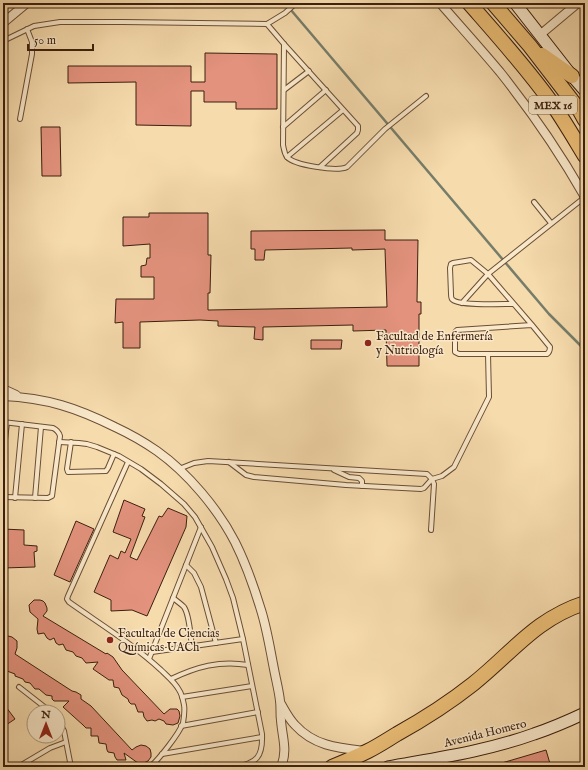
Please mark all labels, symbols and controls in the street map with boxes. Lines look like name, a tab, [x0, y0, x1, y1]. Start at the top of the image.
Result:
scale bar	[28, 26, 93, 52]
text: 50 m	[34, 33, 56, 48]
road number: MEX 16	[529, 96, 577, 114]
place label: Facultad de Enfermería y Nutriología	[375, 329, 493, 358]
marker: Facultad de Enfermería y Nutriología	[363, 338, 373, 348]
place label: Facultad de Ciencias Químicas UACh	[118, 626, 220, 655]
marker: Facultad de Ciencias Químicas UACh	[105, 635, 115, 645]
north arrow	[26, 704, 66, 744]
text: N	[40, 708, 51, 722]
street label: Avenida Homero	[441, 716, 528, 751]

